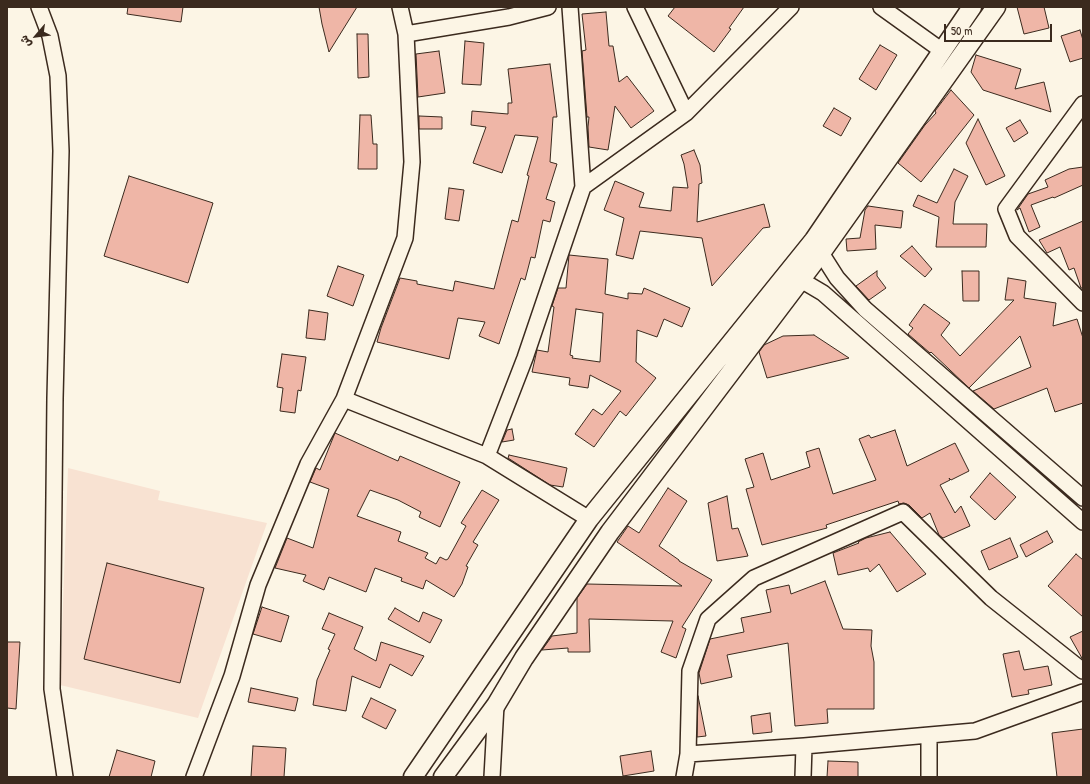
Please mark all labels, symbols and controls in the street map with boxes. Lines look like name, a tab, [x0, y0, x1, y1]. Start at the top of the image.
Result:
north arrow	[16, 16, 56, 56]
scale bar	[946, 16, 1054, 42]
text: 50 m	[951, 22, 972, 39]
text: ش	[16, 33, 34, 50]

